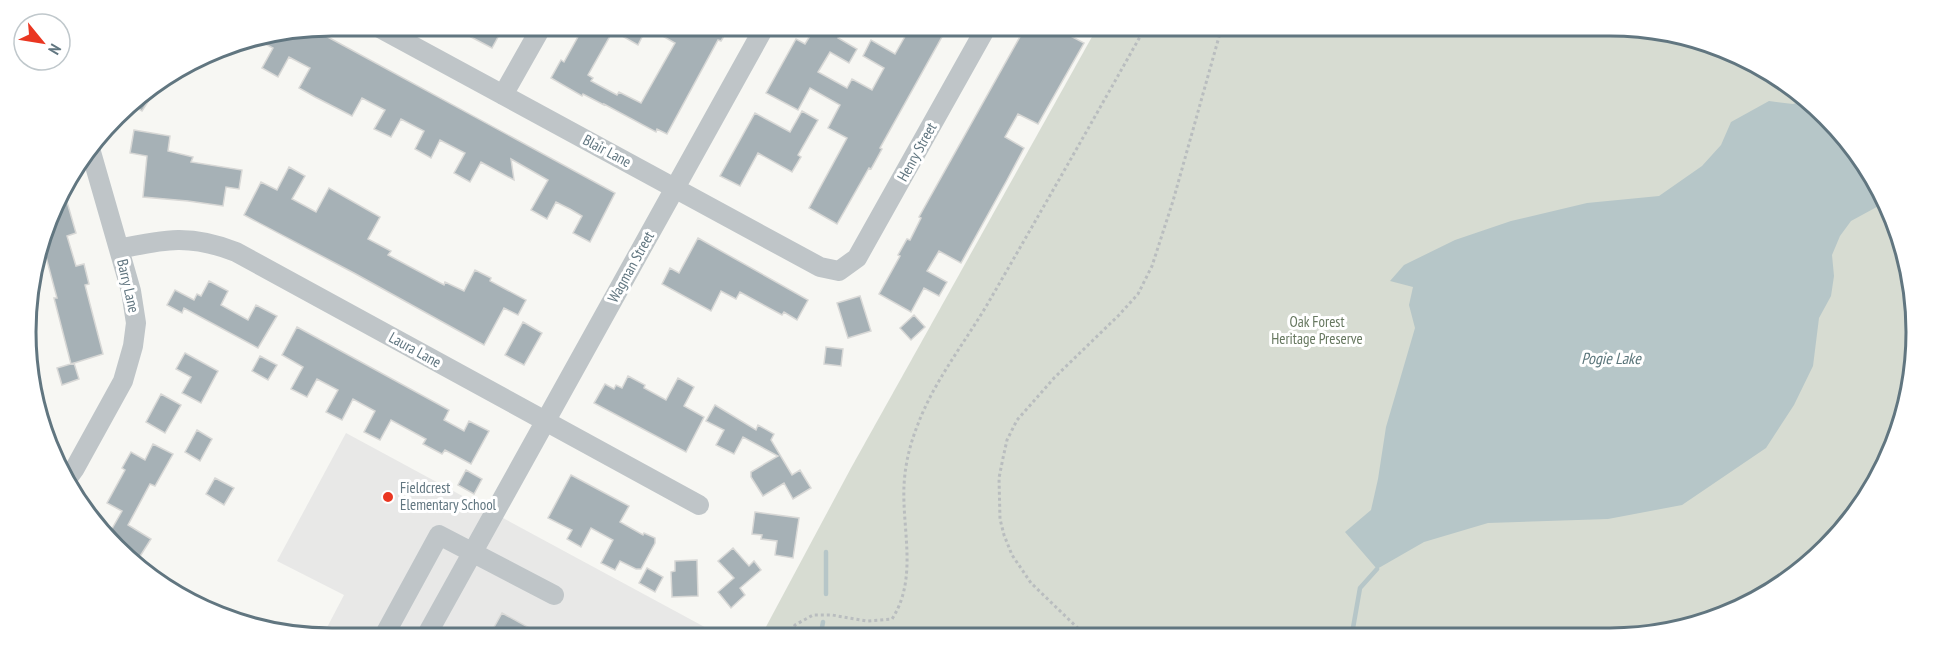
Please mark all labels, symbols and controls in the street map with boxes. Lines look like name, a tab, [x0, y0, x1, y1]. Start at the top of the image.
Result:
north arrow	[12, 12, 72, 72]
text: N	[44, 41, 66, 58]
street label: Henry Street	[893, 119, 940, 185]
street label: Blair Lane	[580, 130, 635, 171]
street label: Wagman Street	[603, 228, 658, 306]
street label: Barry Lane	[113, 257, 144, 315]
park label: Oak Forest Heritage Preserve	[1271, 312, 1363, 348]
street label: Laura Lane	[386, 328, 445, 372]
water label: Pogie Lake	[1581, 348, 1642, 368]
place label: Fieldcrest Elementary School	[400, 478, 497, 514]
marker: Fieldcrest Elementary School	[381, 490, 395, 504]

